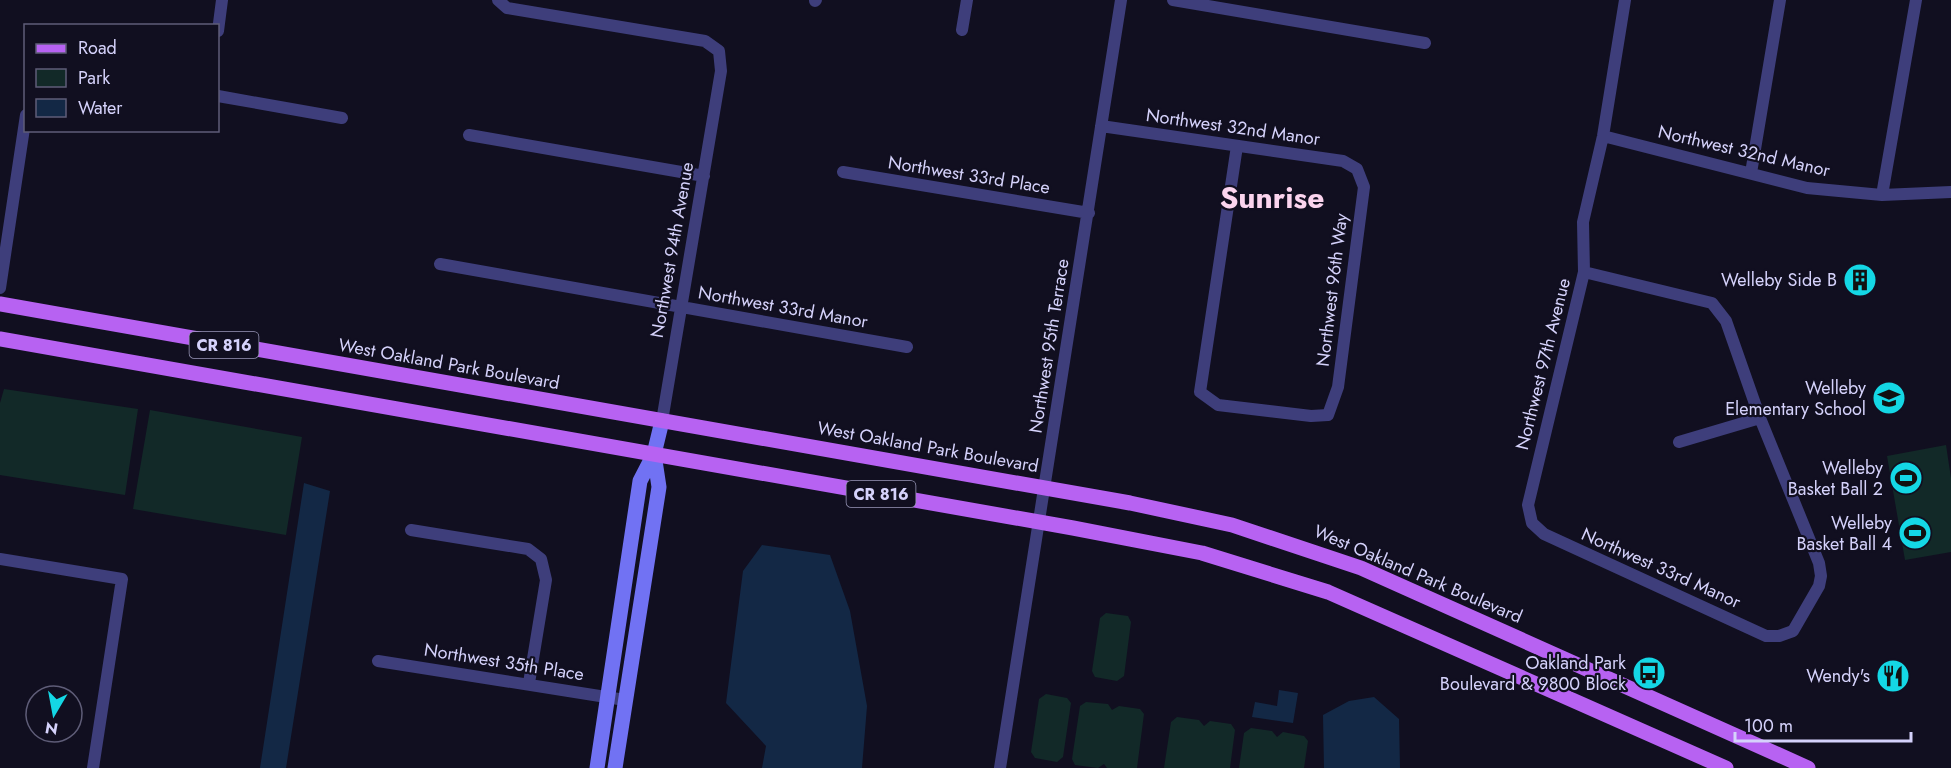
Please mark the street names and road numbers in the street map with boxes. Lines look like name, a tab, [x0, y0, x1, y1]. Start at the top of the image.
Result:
street label: Northwest 32nd Manor	[1144, 102, 1323, 152]
street label: Northwest 32nd Manor	[1655, 119, 1833, 184]
street label: Northwest 33rd Place	[886, 149, 1052, 201]
street label: Northwest 94th Avenue	[644, 160, 700, 340]
street label: Northwest 96th Way	[1310, 212, 1354, 368]
street label: Northwest 95th Terrace	[1022, 257, 1076, 435]
street label: Northwest 97th Avenue	[1509, 275, 1577, 453]
street label: Northwest 33rd Manor	[696, 279, 871, 335]
road number: CR 816	[190, 332, 258, 358]
street label: West Oakland Park Boulevard	[336, 332, 562, 396]
street label: West Oakland Park Boulevard	[815, 415, 1041, 479]
road number: CR 816	[846, 481, 916, 507]
street label: West Oakland Park Boulevard	[1310, 518, 1526, 630]
street label: Northwest 33rd Manor	[1577, 521, 1746, 615]
street label: Northwest 35th Place	[422, 637, 586, 687]

